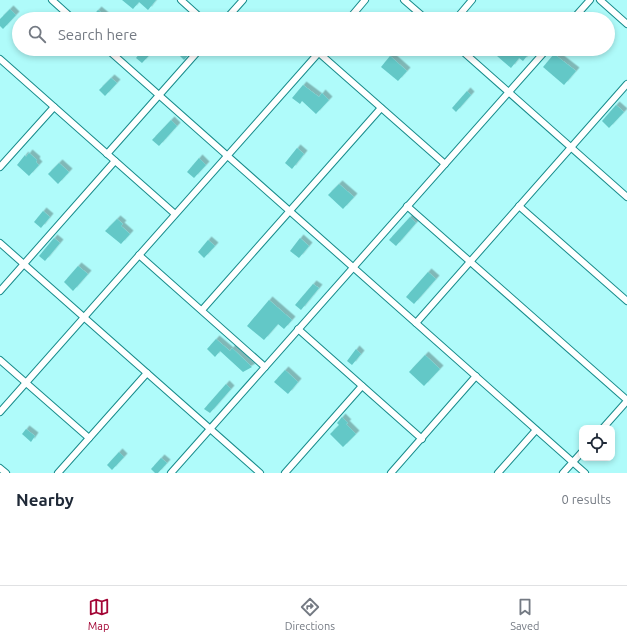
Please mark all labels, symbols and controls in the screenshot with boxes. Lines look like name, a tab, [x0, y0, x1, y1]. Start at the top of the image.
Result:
search box	[12, 12, 615, 56]
icon: search	[26, 23, 48, 45]
text: Search here	[58, 26, 137, 43]
map controls	[579, 425, 615, 461]
button: locate	[579, 425, 615, 461]
text: Nearby	[16, 490, 74, 509]
text: 0 results	[561, 492, 611, 506]
tab: Map	[88, 596, 110, 632]
tab: Directions	[285, 596, 335, 632]
tab: Saved	[510, 596, 539, 632]

